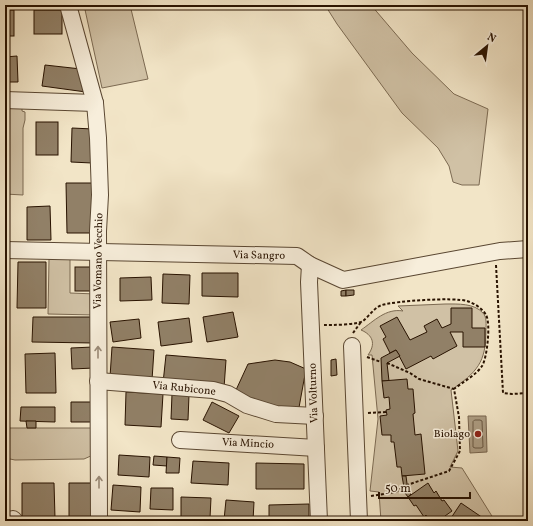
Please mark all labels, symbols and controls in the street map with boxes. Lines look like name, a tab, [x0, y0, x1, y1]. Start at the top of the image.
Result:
north arrow	[467, 26, 507, 66]
text: N	[484, 30, 498, 47]
street label: Via Vomano Vecchio	[91, 212, 107, 309]
street label: Via Sangro	[233, 248, 285, 264]
one-way arrow	[94, 346, 102, 359]
street label: Via Volturno	[305, 362, 323, 423]
street label: Via Rubicone	[152, 378, 216, 400]
place label: Biolago	[434, 427, 470, 442]
marker: Biolago	[473, 429, 483, 439]
street label: Via Mincio	[222, 435, 275, 453]
scale bar	[379, 474, 470, 500]
one-way arrow	[95, 476, 103, 489]
text: 50 m	[385, 481, 411, 497]

